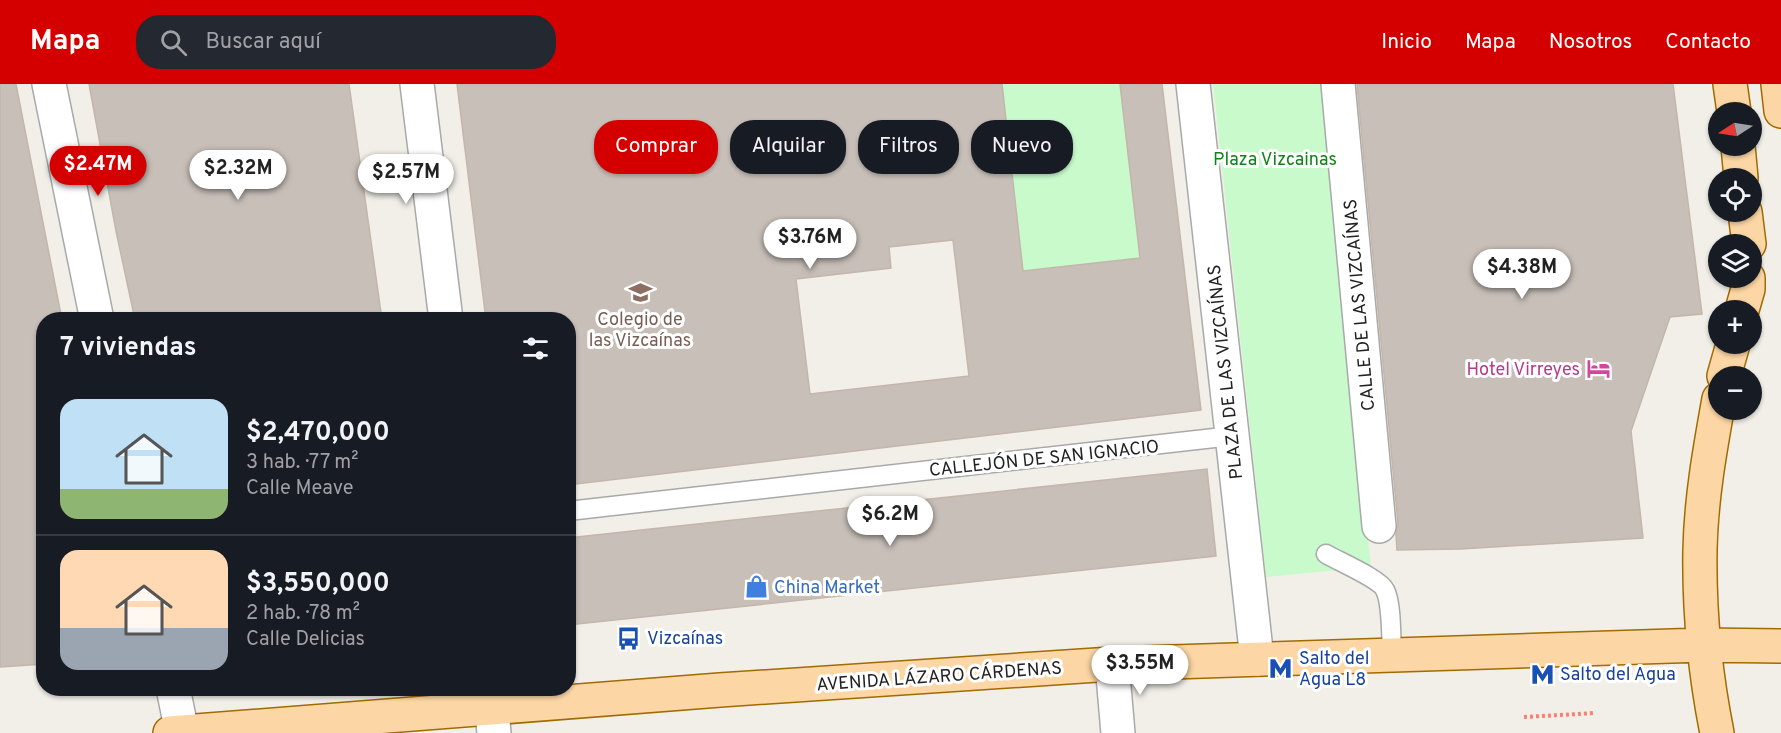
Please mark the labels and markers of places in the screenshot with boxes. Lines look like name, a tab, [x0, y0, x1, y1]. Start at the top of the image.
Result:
pin: $2.47M	[49, 146, 147, 197]
pin: $2.32M	[189, 150, 287, 201]
pin: $2.57M	[357, 154, 455, 205]
pin: $3.76M	[761, 219, 859, 270]
pin: $4.38M	[1473, 249, 1571, 300]
school or university icon: Colegio de las Vizcaínas	[627, 280, 653, 306]
place label: Colegio de las Vizcaínas	[589, 309, 691, 353]
hotel icon: Hotel Virreyes	[1585, 356, 1611, 382]
place label: Hotel Virreyes	[1466, 359, 1580, 382]
pin: $6.2M	[848, 496, 932, 547]
shop icon: China Market	[743, 574, 769, 600]
place label: China Market	[774, 577, 880, 600]
bus stop icon: Vizcaínas	[616, 625, 642, 651]
place label: Vizcaínas	[647, 628, 723, 651]
pin: $3.55M	[1091, 645, 1189, 696]
place label: Salto del Agua L8	[1299, 648, 1369, 692]
metro station icon: Salto del Agua L8	[1268, 655, 1294, 681]
metro station icon: Salto del Agua	[1529, 661, 1555, 687]
place label: Salto del Agua	[1560, 664, 1676, 687]

